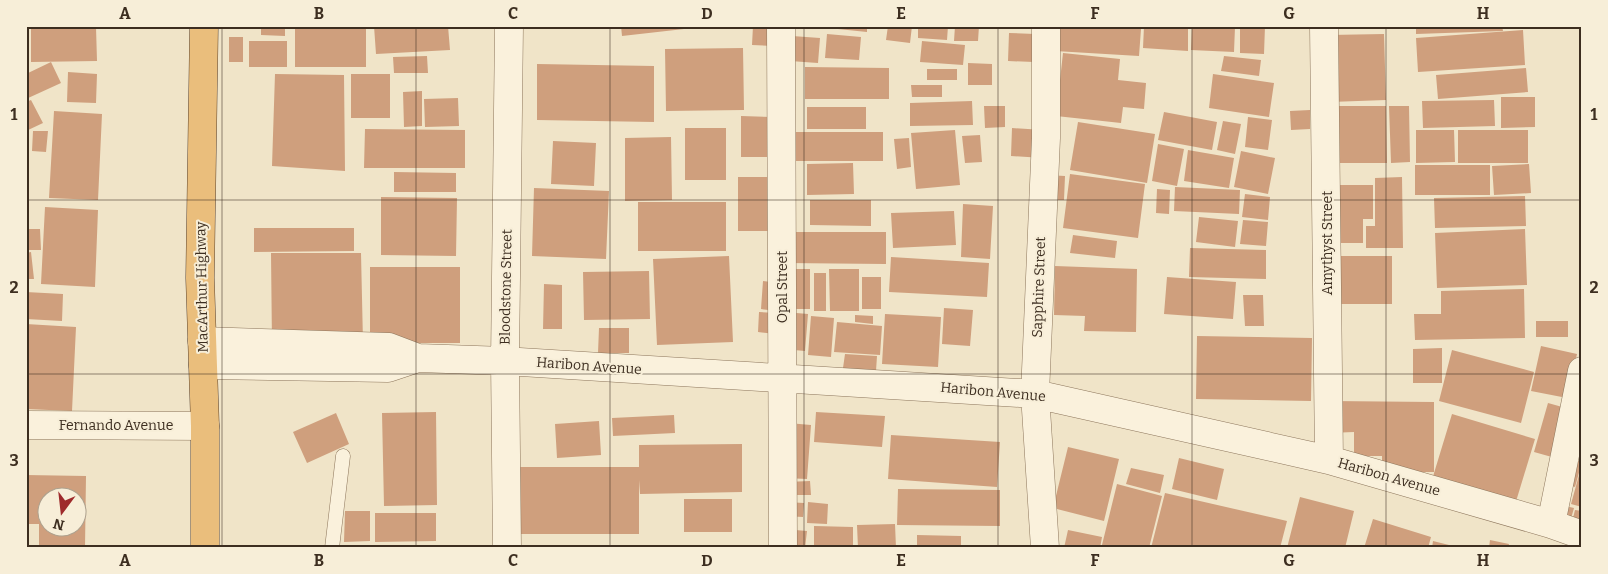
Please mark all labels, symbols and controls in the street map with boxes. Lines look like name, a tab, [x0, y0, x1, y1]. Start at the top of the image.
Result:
text: A	[119, 4, 131, 23]
text: B	[314, 4, 324, 23]
text: C	[508, 4, 518, 23]
text: D	[701, 4, 713, 23]
text: E	[896, 4, 906, 23]
text: F	[1091, 4, 1100, 23]
text: G	[1283, 4, 1295, 23]
text: H	[1477, 4, 1490, 23]
text: 1	[11, 105, 18, 124]
text: 1	[1591, 105, 1598, 124]
street label: Amythyst Street	[1319, 191, 1336, 295]
street label: MacArthur Highway	[192, 221, 212, 353]
street label: Bloodstone Street	[496, 229, 516, 345]
street label: Sapphire Street	[1029, 236, 1049, 338]
street label: Opal Street	[774, 251, 791, 323]
text: 2	[9, 278, 19, 297]
text: 2	[1589, 278, 1599, 297]
street label: Haribon Avenue	[536, 354, 642, 378]
street label: Haribon Avenue	[940, 379, 1046, 405]
street label: Fernando Avenue	[59, 417, 173, 434]
text: 3	[9, 451, 19, 470]
text: 3	[1589, 451, 1599, 470]
street label: Haribon Avenue	[1336, 454, 1442, 500]
north arrow	[38, 486, 88, 536]
text: N	[51, 514, 66, 534]
text: A	[119, 551, 131, 570]
text: B	[314, 551, 324, 570]
text: C	[508, 551, 518, 570]
text: D	[701, 551, 713, 570]
text: E	[896, 551, 906, 570]
text: F	[1091, 551, 1100, 570]
text: G	[1283, 551, 1295, 570]
text: H	[1477, 551, 1490, 570]

